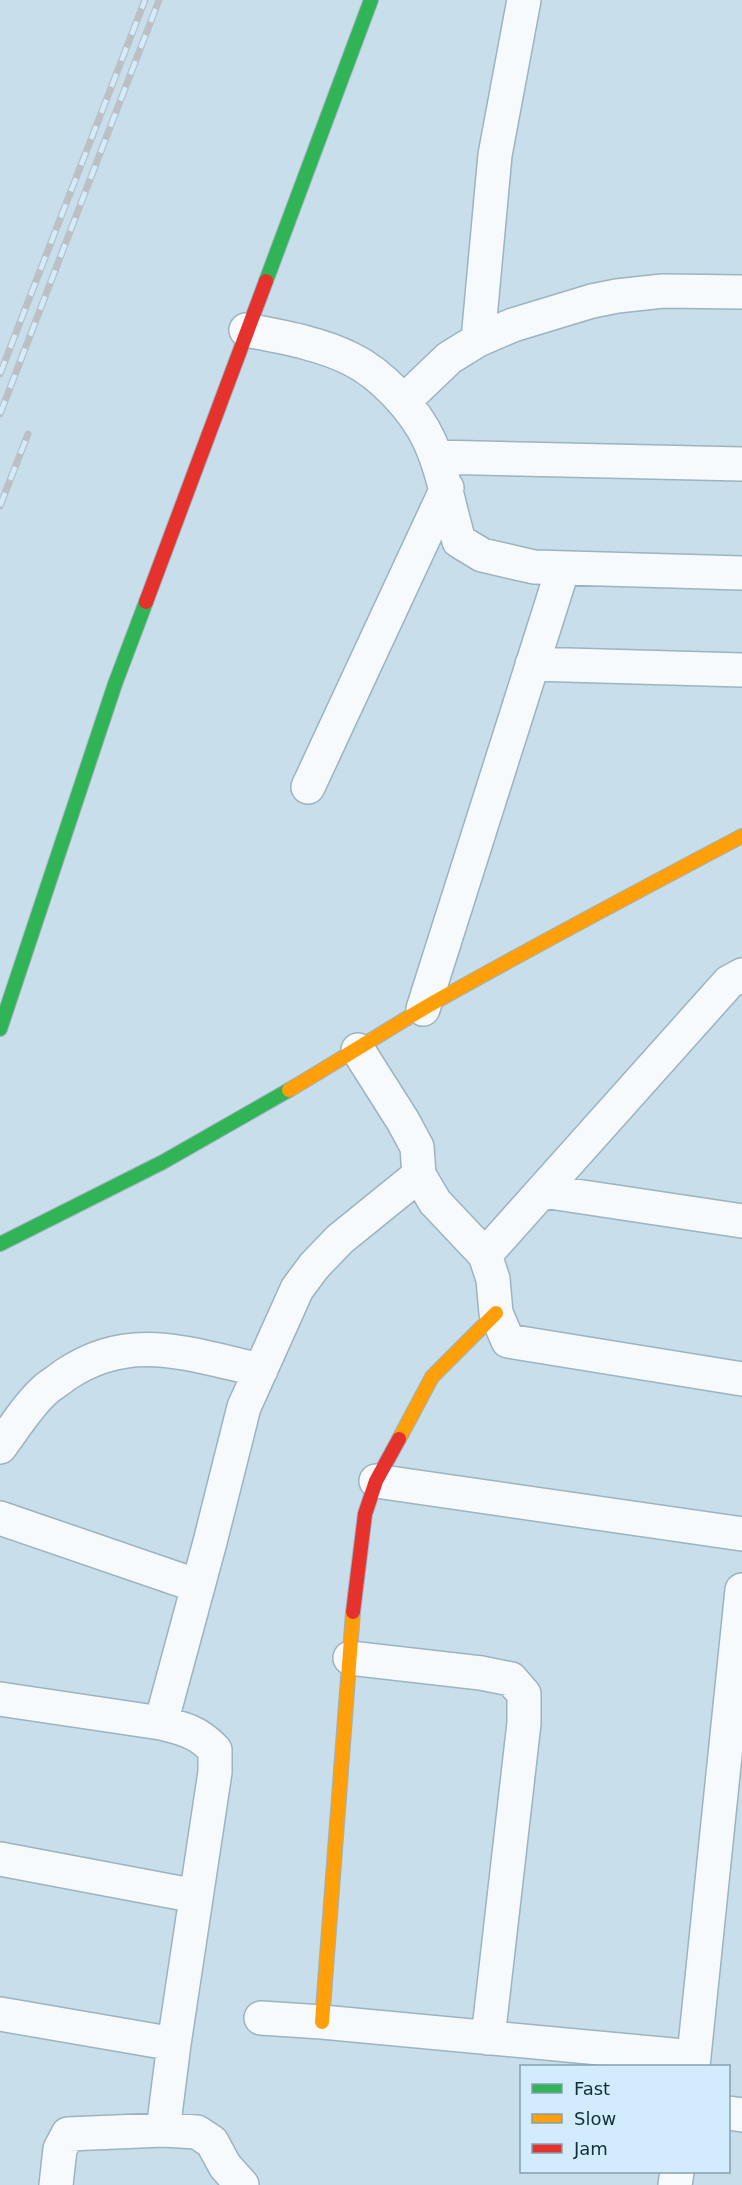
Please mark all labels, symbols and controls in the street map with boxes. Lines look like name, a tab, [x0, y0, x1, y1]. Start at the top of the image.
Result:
legend	[520, 2065, 730, 2173]
text: Fast	[574, 2078, 610, 2099]
text: Slow	[574, 2108, 616, 2129]
text: Jam	[573, 2138, 608, 2159]

